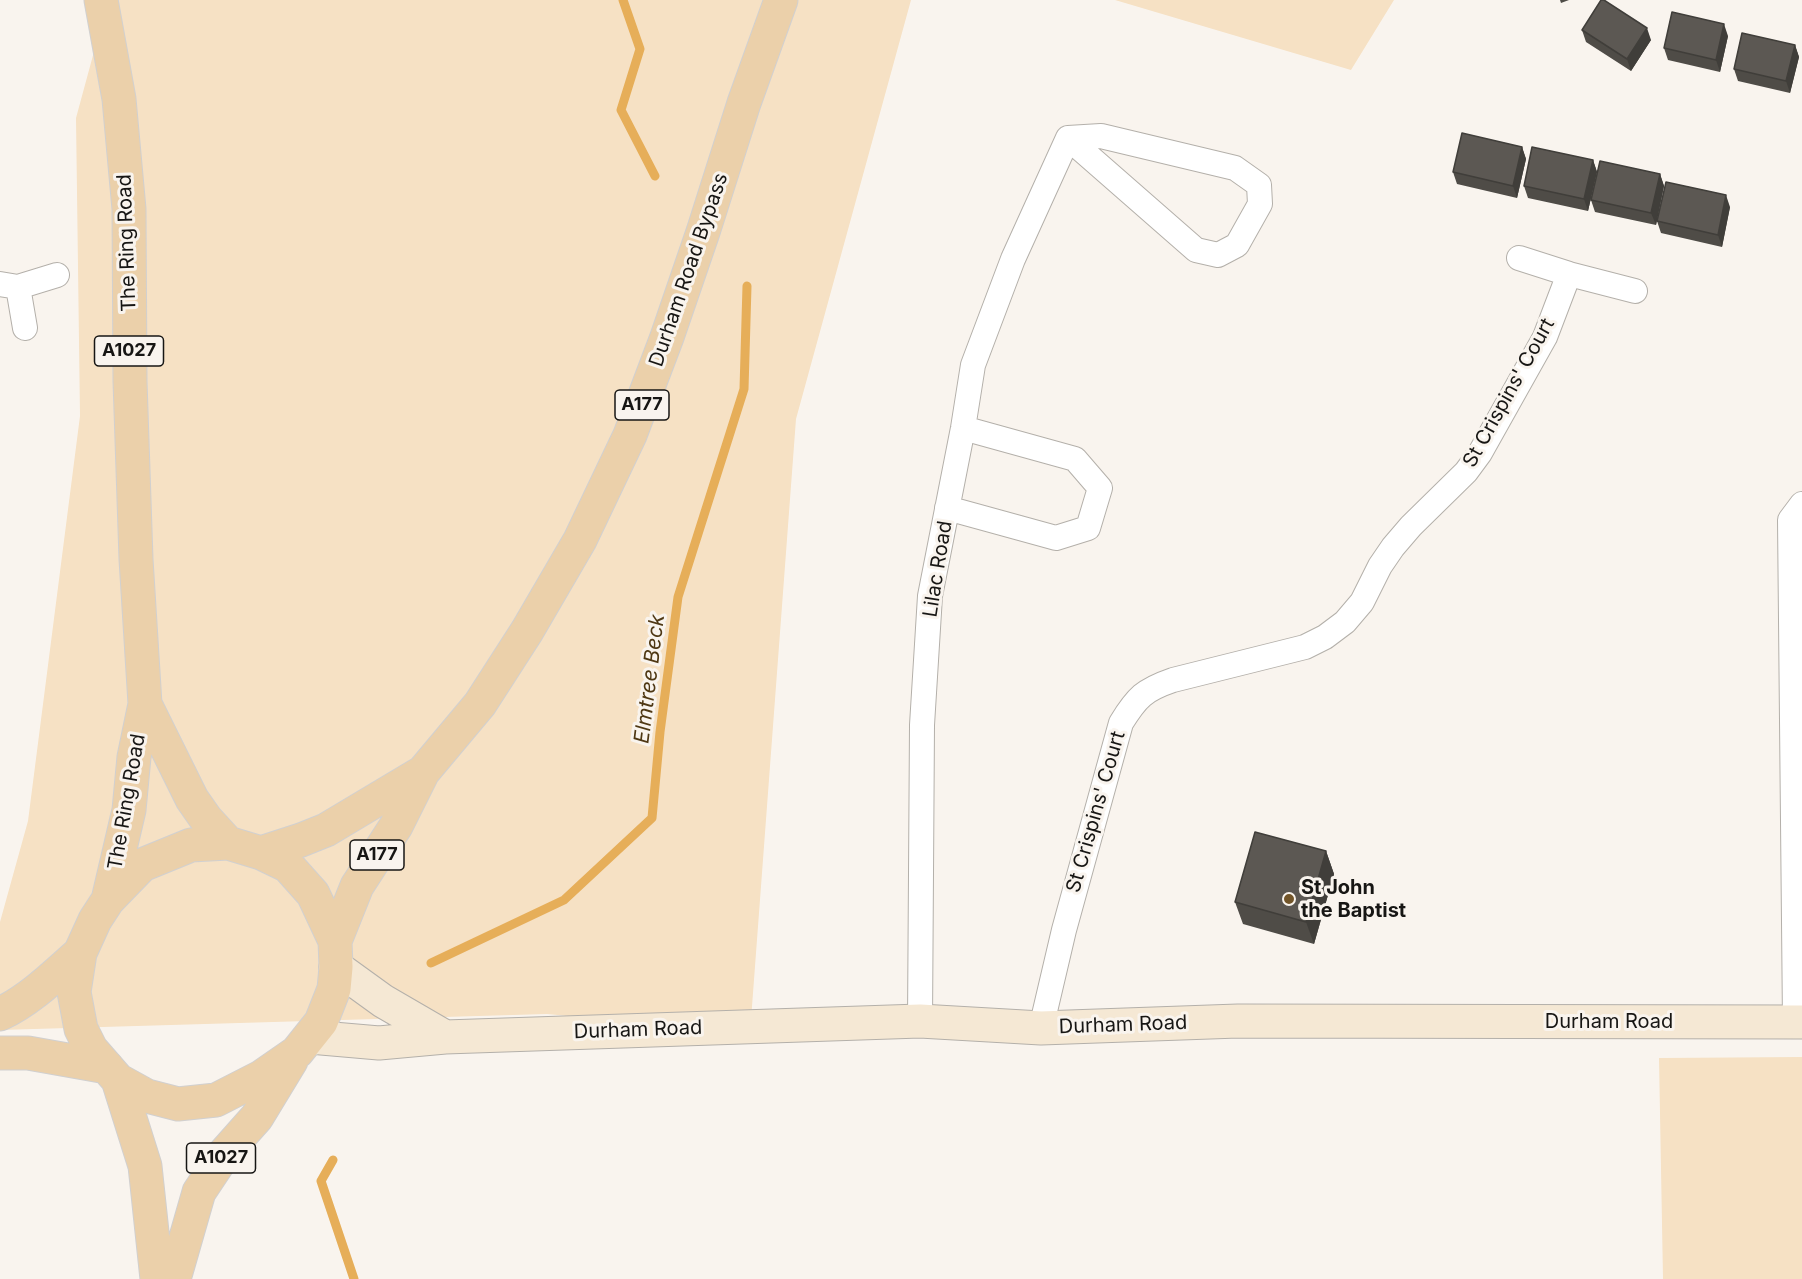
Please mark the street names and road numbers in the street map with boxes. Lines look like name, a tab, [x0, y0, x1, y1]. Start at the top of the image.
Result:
street label: Durham Road Bypass	[645, 170, 733, 370]
street label: The Ring Road	[113, 174, 141, 312]
street label: St Crispins' Court	[1458, 314, 1560, 472]
road number: A1027	[94, 336, 164, 366]
road number: A177	[615, 390, 669, 420]
street label: Lilac Road	[919, 519, 957, 619]
street label: St Crispins' Court	[1061, 729, 1131, 895]
street label: The Ring Road	[103, 732, 151, 872]
road number: A177	[350, 840, 404, 870]
street label: Durham Road	[1545, 1010, 1673, 1034]
street label: Durham Road	[1058, 1011, 1188, 1039]
street label: Durham Road	[573, 1016, 703, 1044]
road number: A1027	[186, 1143, 256, 1173]

